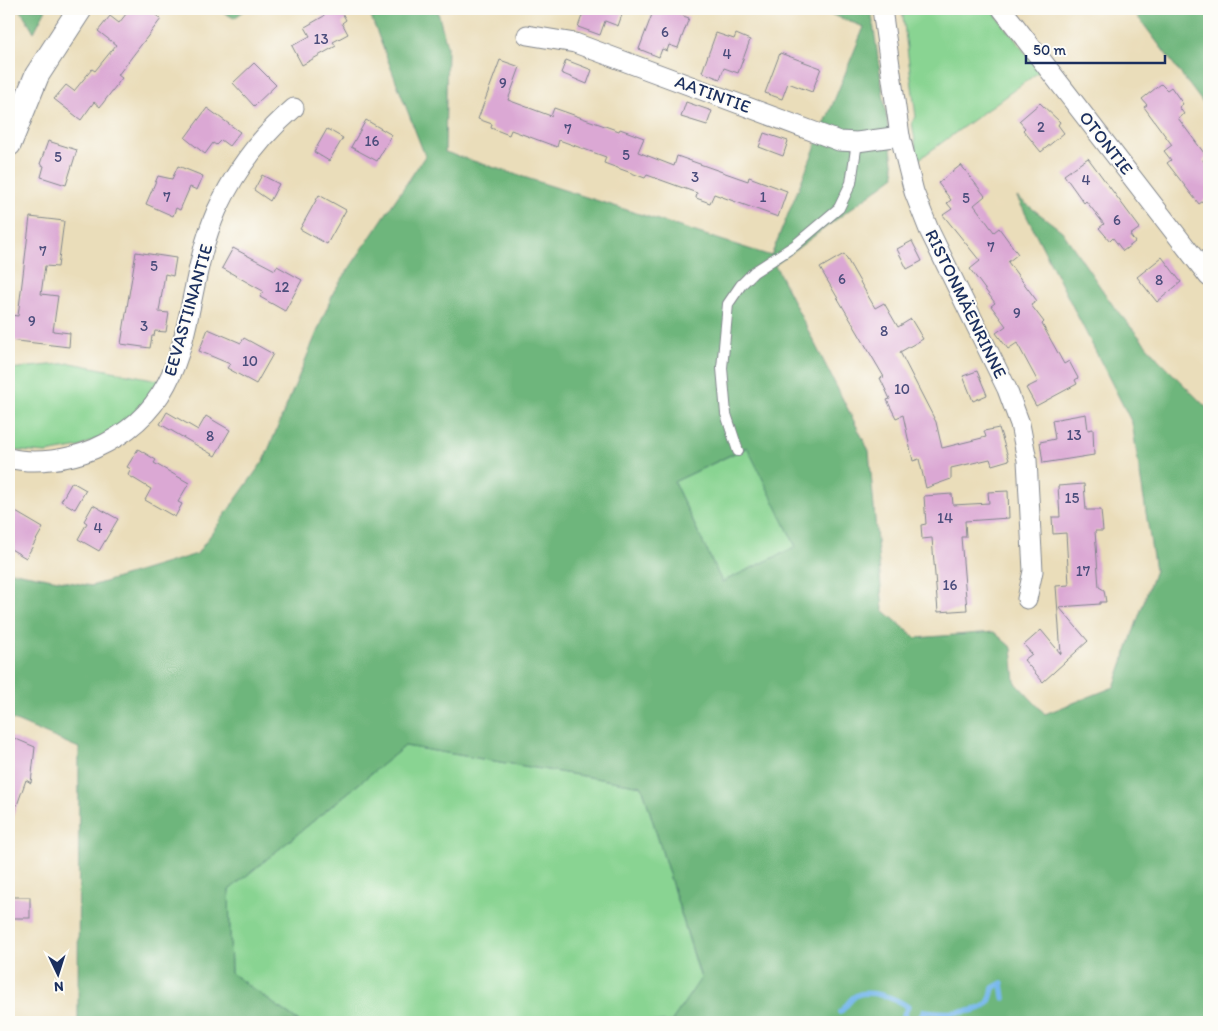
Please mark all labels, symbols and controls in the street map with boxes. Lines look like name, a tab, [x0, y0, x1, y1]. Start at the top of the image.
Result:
house number: 6	[661, 23, 669, 41]
house number: 13	[313, 30, 329, 48]
scale bar	[1026, 32, 1164, 64]
text: 50 m	[1033, 41, 1066, 59]
house number: 4	[722, 45, 732, 63]
street label: AATINTIE	[672, 70, 754, 118]
house number: 9	[499, 74, 507, 92]
street label: OTONTIE	[1074, 107, 1138, 179]
house number: 2	[1037, 118, 1045, 136]
house number: 7	[564, 120, 572, 138]
house number: 16	[365, 132, 380, 150]
house number: 5	[622, 146, 630, 164]
house number: 5	[54, 148, 62, 166]
house number: 3	[691, 168, 699, 186]
house number: 4	[1081, 171, 1091, 189]
house number: 7	[163, 188, 171, 206]
house number: 1	[760, 188, 767, 206]
house number: 5	[962, 189, 970, 207]
house number: 6	[1113, 211, 1121, 229]
street label: RISTONMÄENRINNE	[920, 226, 1012, 382]
house number: 7	[987, 238, 995, 256]
street label: EEVASTIINANTIE	[159, 241, 217, 379]
house number: 7	[39, 242, 47, 260]
house number: 5	[150, 257, 158, 275]
house number: 6	[838, 270, 846, 288]
house number: 8	[1155, 271, 1163, 289]
house number: 12	[275, 278, 290, 296]
house number: 9	[1013, 304, 1021, 322]
house number: 9	[28, 312, 36, 330]
house number: 3	[140, 317, 148, 335]
house number: 8	[880, 322, 888, 340]
house number: 10	[242, 352, 258, 370]
house number: 10	[894, 380, 910, 398]
house number: 13	[1066, 426, 1082, 444]
house number: 8	[206, 427, 214, 445]
house number: 15	[1065, 489, 1080, 507]
house number: 14	[937, 509, 953, 527]
house number: 4	[93, 519, 103, 537]
house number: 17	[1076, 562, 1091, 580]
house number: 16	[943, 576, 958, 594]
north arrow	[32, 948, 82, 998]
text: N	[54, 978, 64, 995]

